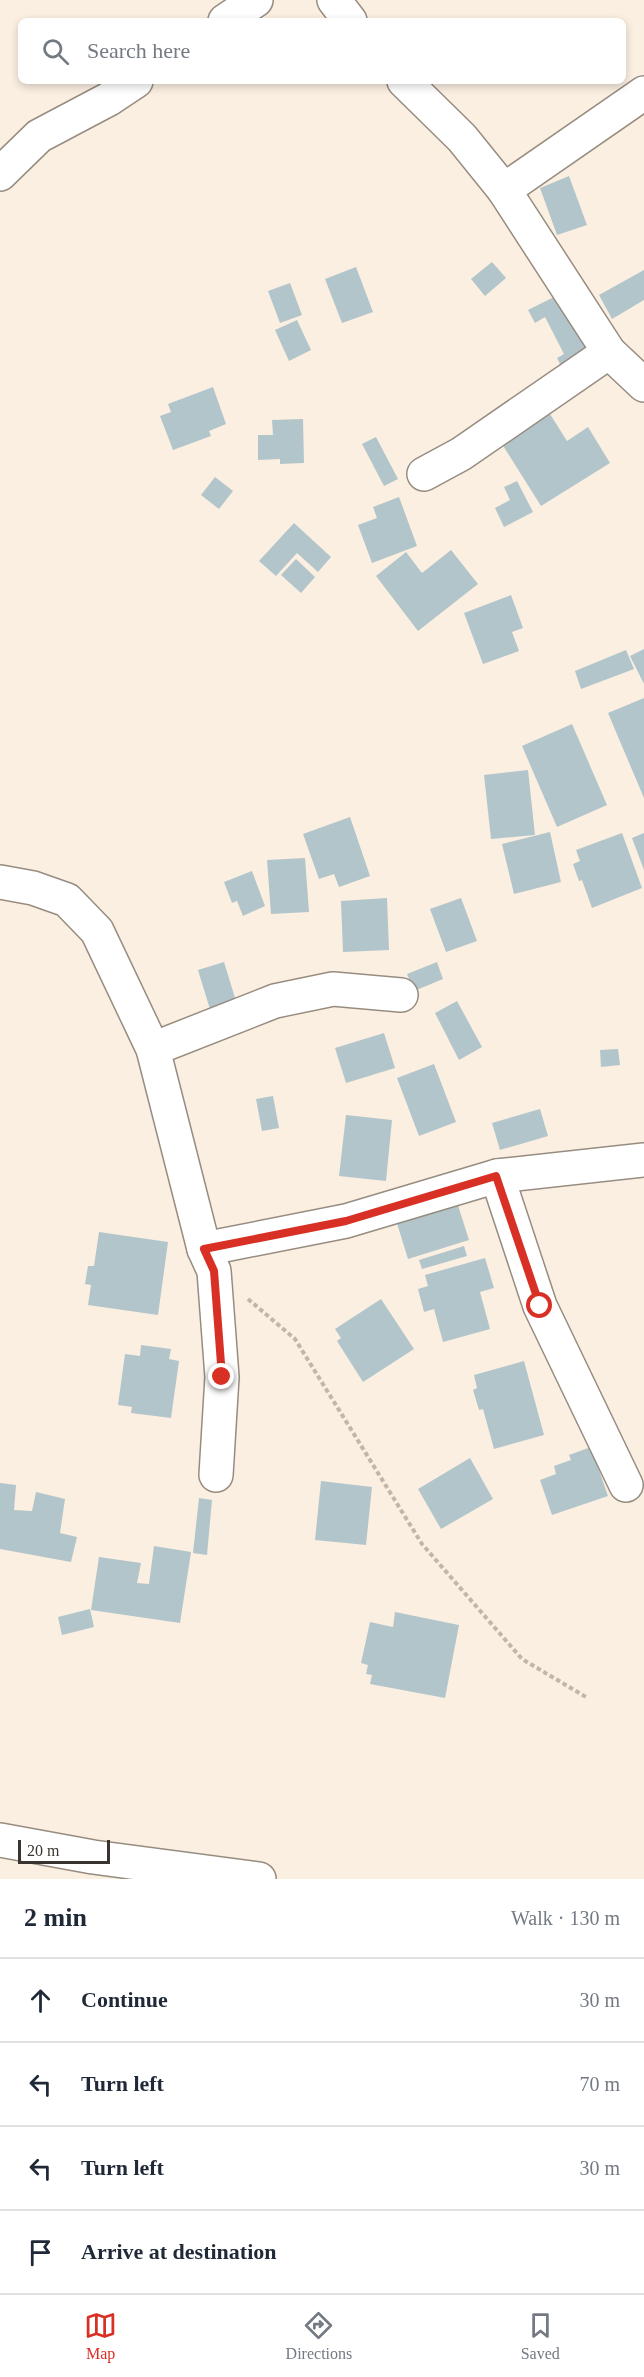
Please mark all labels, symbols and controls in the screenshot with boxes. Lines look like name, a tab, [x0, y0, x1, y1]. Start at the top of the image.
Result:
search box	[18, 18, 626, 84]
icon: search	[39, 35, 72, 68]
text: Search here	[87, 38, 190, 63]
route start	[526, 1292, 552, 1318]
route end	[208, 1363, 234, 1389]
scale bar	[18, 1837, 110, 1864]
text: 20 m	[27, 1842, 59, 1859]
text: 2 min	[24, 1903, 87, 1932]
text: Walk · 130 m	[511, 1907, 620, 1929]
icon: ahead	[24, 1984, 57, 2017]
text: Continue	[81, 1987, 168, 2012]
text: 30 m	[579, 1989, 620, 2011]
icon: left	[24, 2068, 57, 2101]
text: Turn left	[81, 2071, 164, 2096]
text: 70 m	[579, 2073, 620, 2095]
icon: left	[24, 2152, 57, 2185]
text: Turn left	[81, 2155, 164, 2180]
text: 30 m	[579, 2157, 620, 2179]
icon: arrive	[24, 2236, 57, 2269]
text: Arrive at destination	[81, 2239, 277, 2264]
tab: Map	[84, 2309, 117, 2363]
tab: Directions	[286, 2309, 352, 2363]
tab: Saved	[521, 2309, 560, 2363]

